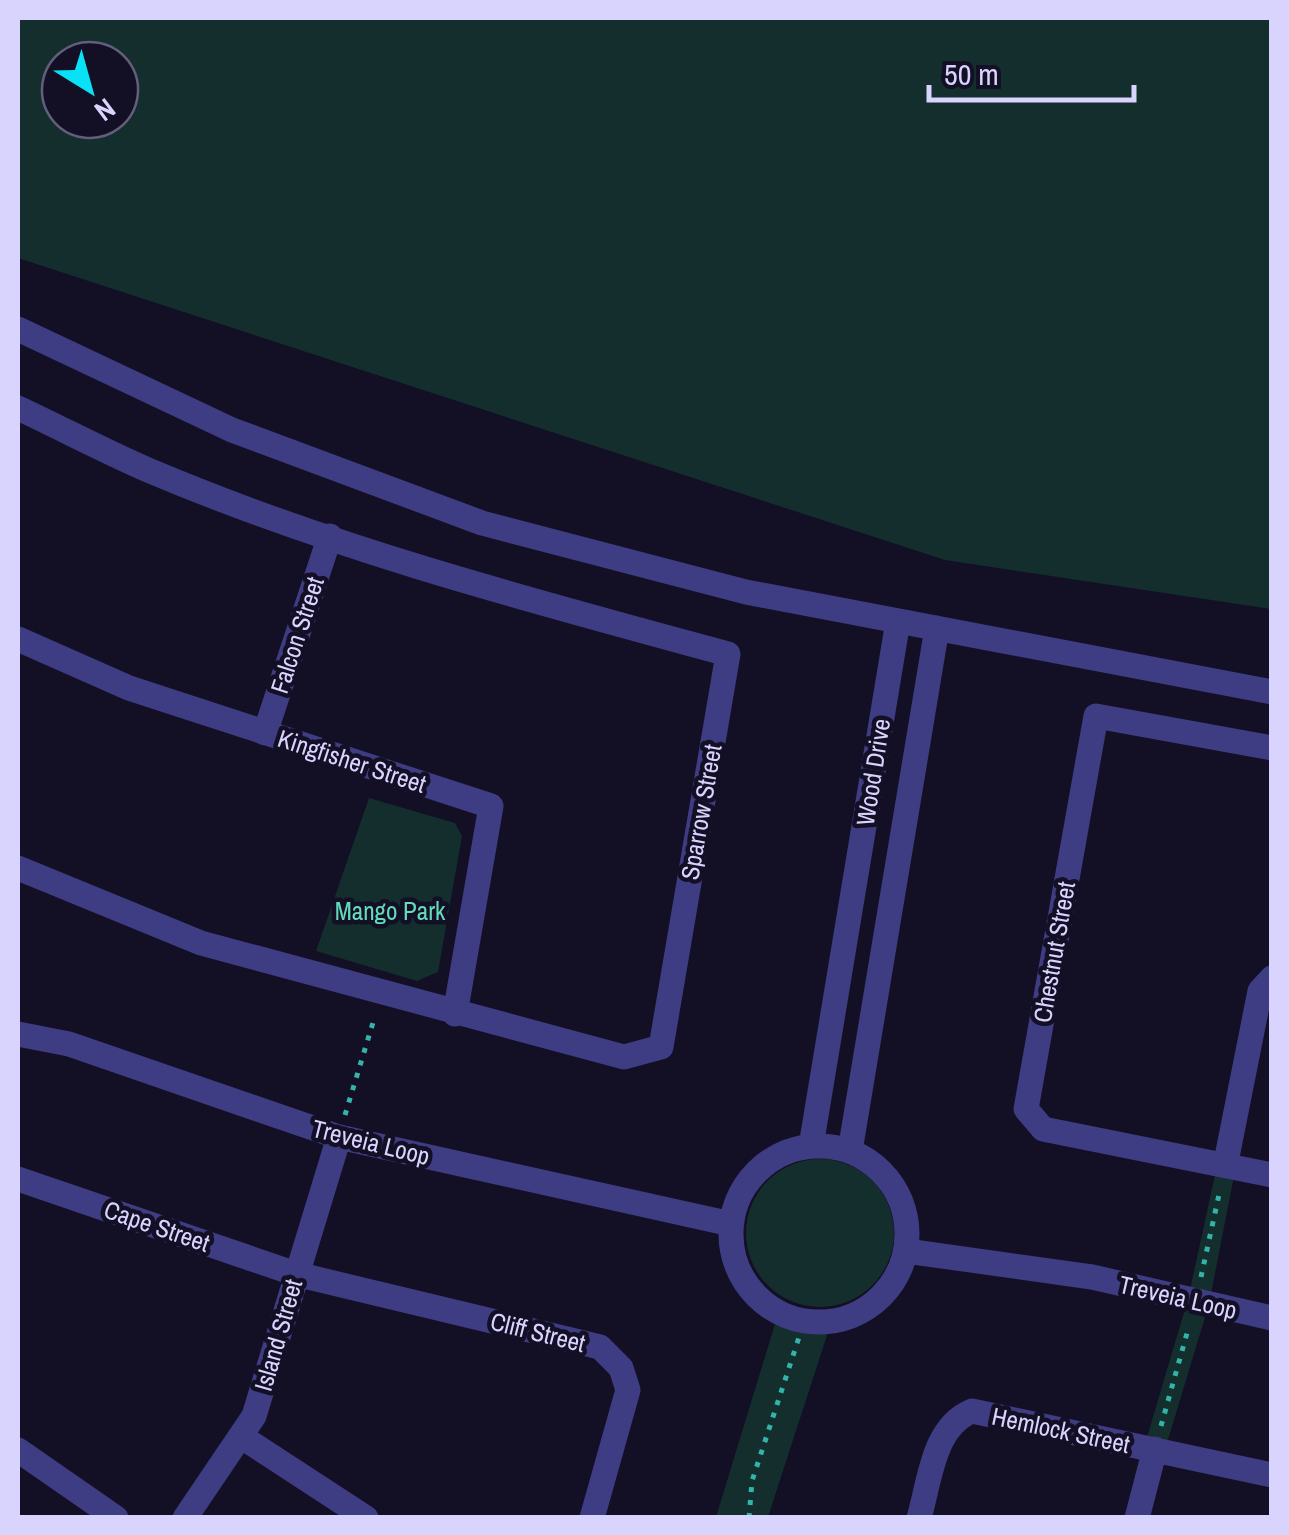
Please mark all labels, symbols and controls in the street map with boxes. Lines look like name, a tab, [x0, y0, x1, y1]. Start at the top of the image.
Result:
north arrow	[40, 40, 140, 140]
scale bar	[929, 40, 1134, 102]
text: 50 m	[944, 54, 999, 94]
text: N	[87, 90, 123, 130]
street label: Falcon Street	[262, 572, 332, 698]
street label: Wood Drive	[848, 716, 898, 828]
street label: Kingfisher Street	[274, 721, 431, 801]
street label: Sparrow Street	[672, 741, 730, 882]
street label: Chestnut Street	[1025, 879, 1083, 1025]
park label: Mango Park	[335, 894, 446, 928]
street label: Treveia Loop	[309, 1111, 433, 1173]
street label: Cape Street	[100, 1192, 215, 1260]
street label: Treveia Loop	[1116, 1267, 1240, 1327]
street label: Island Street	[246, 1275, 310, 1395]
street label: Cliff Street	[487, 1304, 589, 1360]
street label: Hemlock Street	[989, 1399, 1133, 1461]

